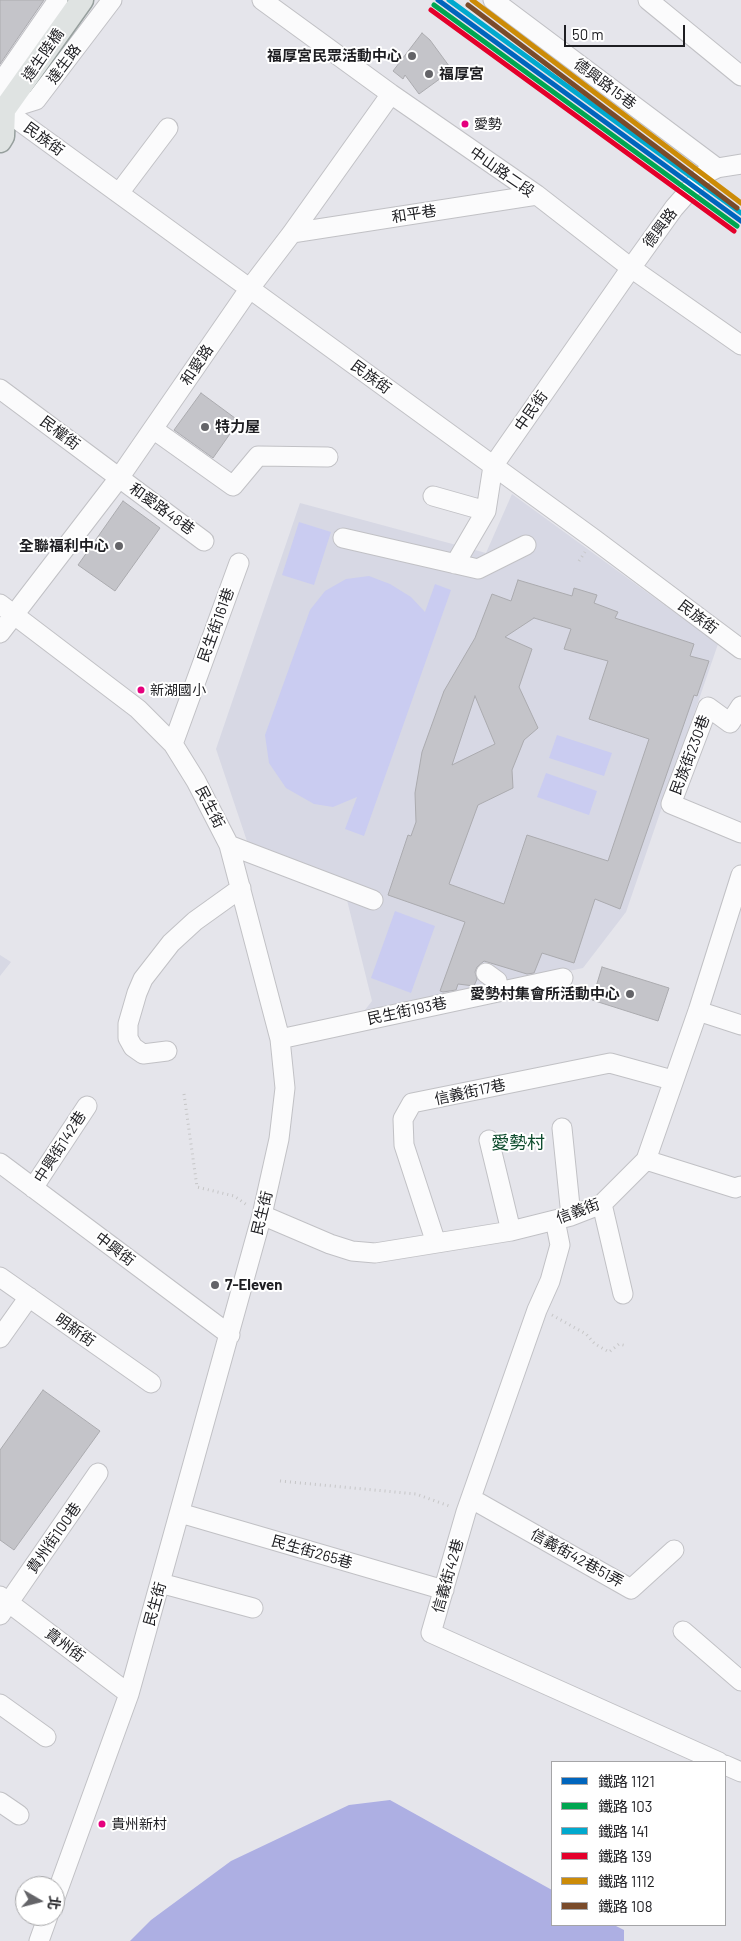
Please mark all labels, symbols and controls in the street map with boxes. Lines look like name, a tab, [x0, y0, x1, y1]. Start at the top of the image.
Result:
scale bar	[566, 15, 687, 47]
street label: 達生陸橋	[18, 25, 68, 85]
text: 50 m	[572, 25, 604, 43]
street label: 達生路	[43, 41, 85, 87]
place label: 福厚宮民眾活動中心	[267, 47, 402, 65]
marker: 福厚宮民眾活動中心	[406, 50, 418, 62]
street label: 德興路15巷	[570, 55, 640, 113]
place label: 福厚宮	[439, 65, 484, 83]
marker: 福厚宮	[423, 68, 435, 80]
place label: 愛勢	[474, 116, 502, 132]
street label: 民族街	[21, 118, 67, 160]
marker: 愛勢	[460, 119, 470, 129]
street label: 中山路二段	[466, 143, 538, 201]
street label: 和平巷	[390, 202, 438, 226]
street label: 德興路	[639, 205, 681, 251]
street label: 和愛路	[177, 341, 217, 389]
street label: 民族街	[348, 356, 394, 398]
street label: 中民街	[511, 387, 551, 435]
street label: 民權街	[37, 412, 83, 454]
place label: 特力屋	[215, 418, 260, 436]
marker: 特力屋	[199, 421, 211, 433]
street label: 和愛路48巷	[126, 479, 198, 539]
place label: 全聯福利中心	[19, 537, 109, 555]
marker: 全聯福利中心	[113, 540, 125, 552]
street label: 民生街161巷	[194, 585, 238, 665]
street label: 民族街	[675, 596, 721, 638]
place label: 新湖國小	[150, 682, 206, 698]
marker: 新湖國小	[136, 685, 146, 695]
street label: 民族街230巷	[667, 712, 713, 798]
street label: 民生街	[192, 783, 228, 831]
place label: 愛勢村集會所活動中心	[470, 985, 620, 1003]
marker: 愛勢村集會所活動中心	[624, 988, 636, 1000]
street label: 民生街193巷	[366, 994, 448, 1028]
street label: 信義街17巷	[433, 1076, 507, 1108]
street label: 中興街142巷	[30, 1108, 90, 1186]
district label: 愛勢村	[491, 1132, 545, 1154]
street label: 民生街	[248, 1189, 276, 1237]
street label: 信義街	[554, 1195, 602, 1227]
street label: 中興街	[92, 1228, 138, 1270]
place label: 7-Eleven	[225, 1276, 282, 1294]
marker: 7-Eleven	[209, 1279, 221, 1291]
street label: 明新街	[51, 1310, 99, 1350]
street label: 貴州街100巷	[23, 1499, 85, 1577]
street label: 信義街42巷51弄	[527, 1525, 627, 1591]
street label: 民生街265巷	[269, 1532, 355, 1572]
street label: 信義街42巷	[429, 1537, 467, 1615]
street label: 民生街	[140, 1580, 170, 1628]
street label: 貴州街	[42, 1624, 88, 1666]
legend	[551, 1761, 726, 1926]
text: 鐵路 1121	[598, 1772, 655, 1790]
text: 鐵路 103	[598, 1797, 652, 1815]
place label: 貴州新村	[111, 1816, 167, 1832]
marker: 貴州新村	[97, 1819, 107, 1829]
text: 鐵路 141	[598, 1822, 648, 1840]
text: 鐵路 139	[598, 1847, 652, 1865]
text: 鐵路 1112	[598, 1872, 655, 1890]
north arrow	[15, 1876, 65, 1926]
text: 北	[45, 1895, 64, 1911]
text: 鐵路 108	[598, 1897, 653, 1915]

